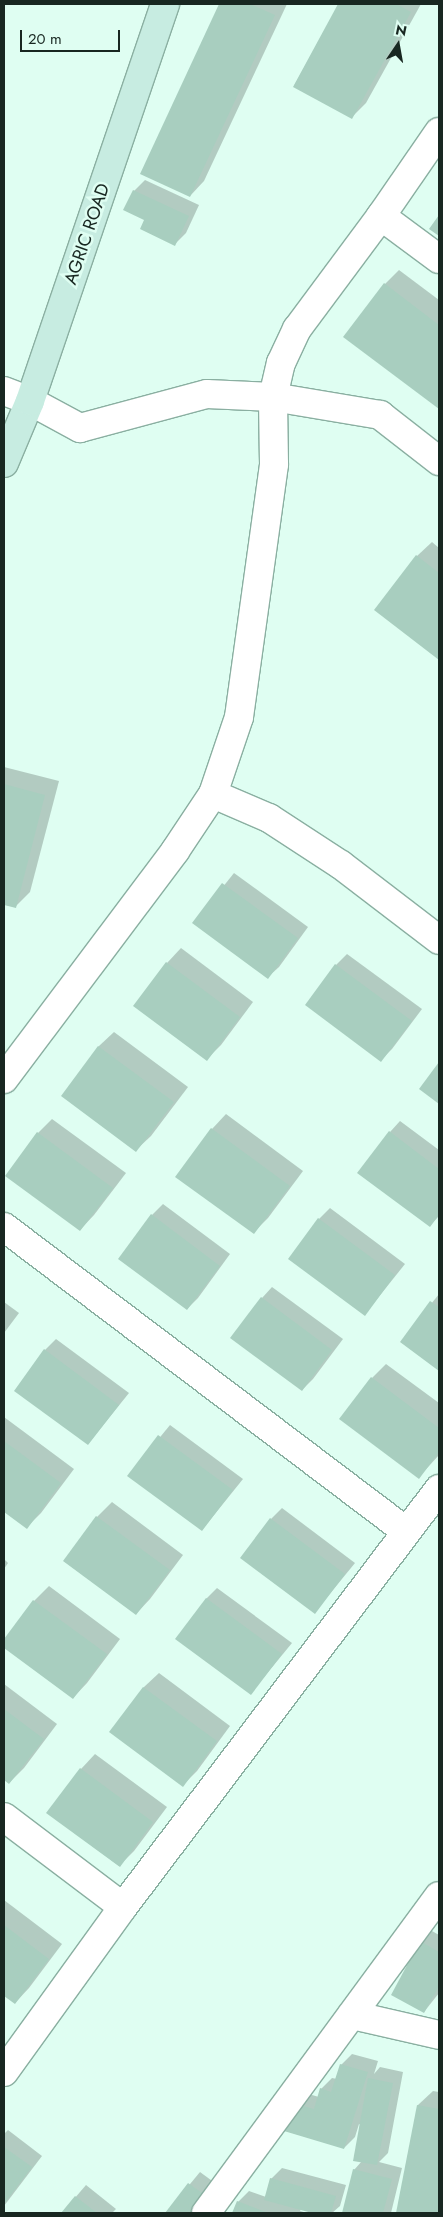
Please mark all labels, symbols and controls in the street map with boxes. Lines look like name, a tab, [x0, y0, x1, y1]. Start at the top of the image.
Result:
text: N	[394, 19, 409, 41]
scale bar	[22, 20, 122, 52]
north arrow	[373, 20, 423, 70]
text: 20 m	[28, 28, 62, 50]
street label: AGRIC ROAD	[60, 181, 114, 287]

